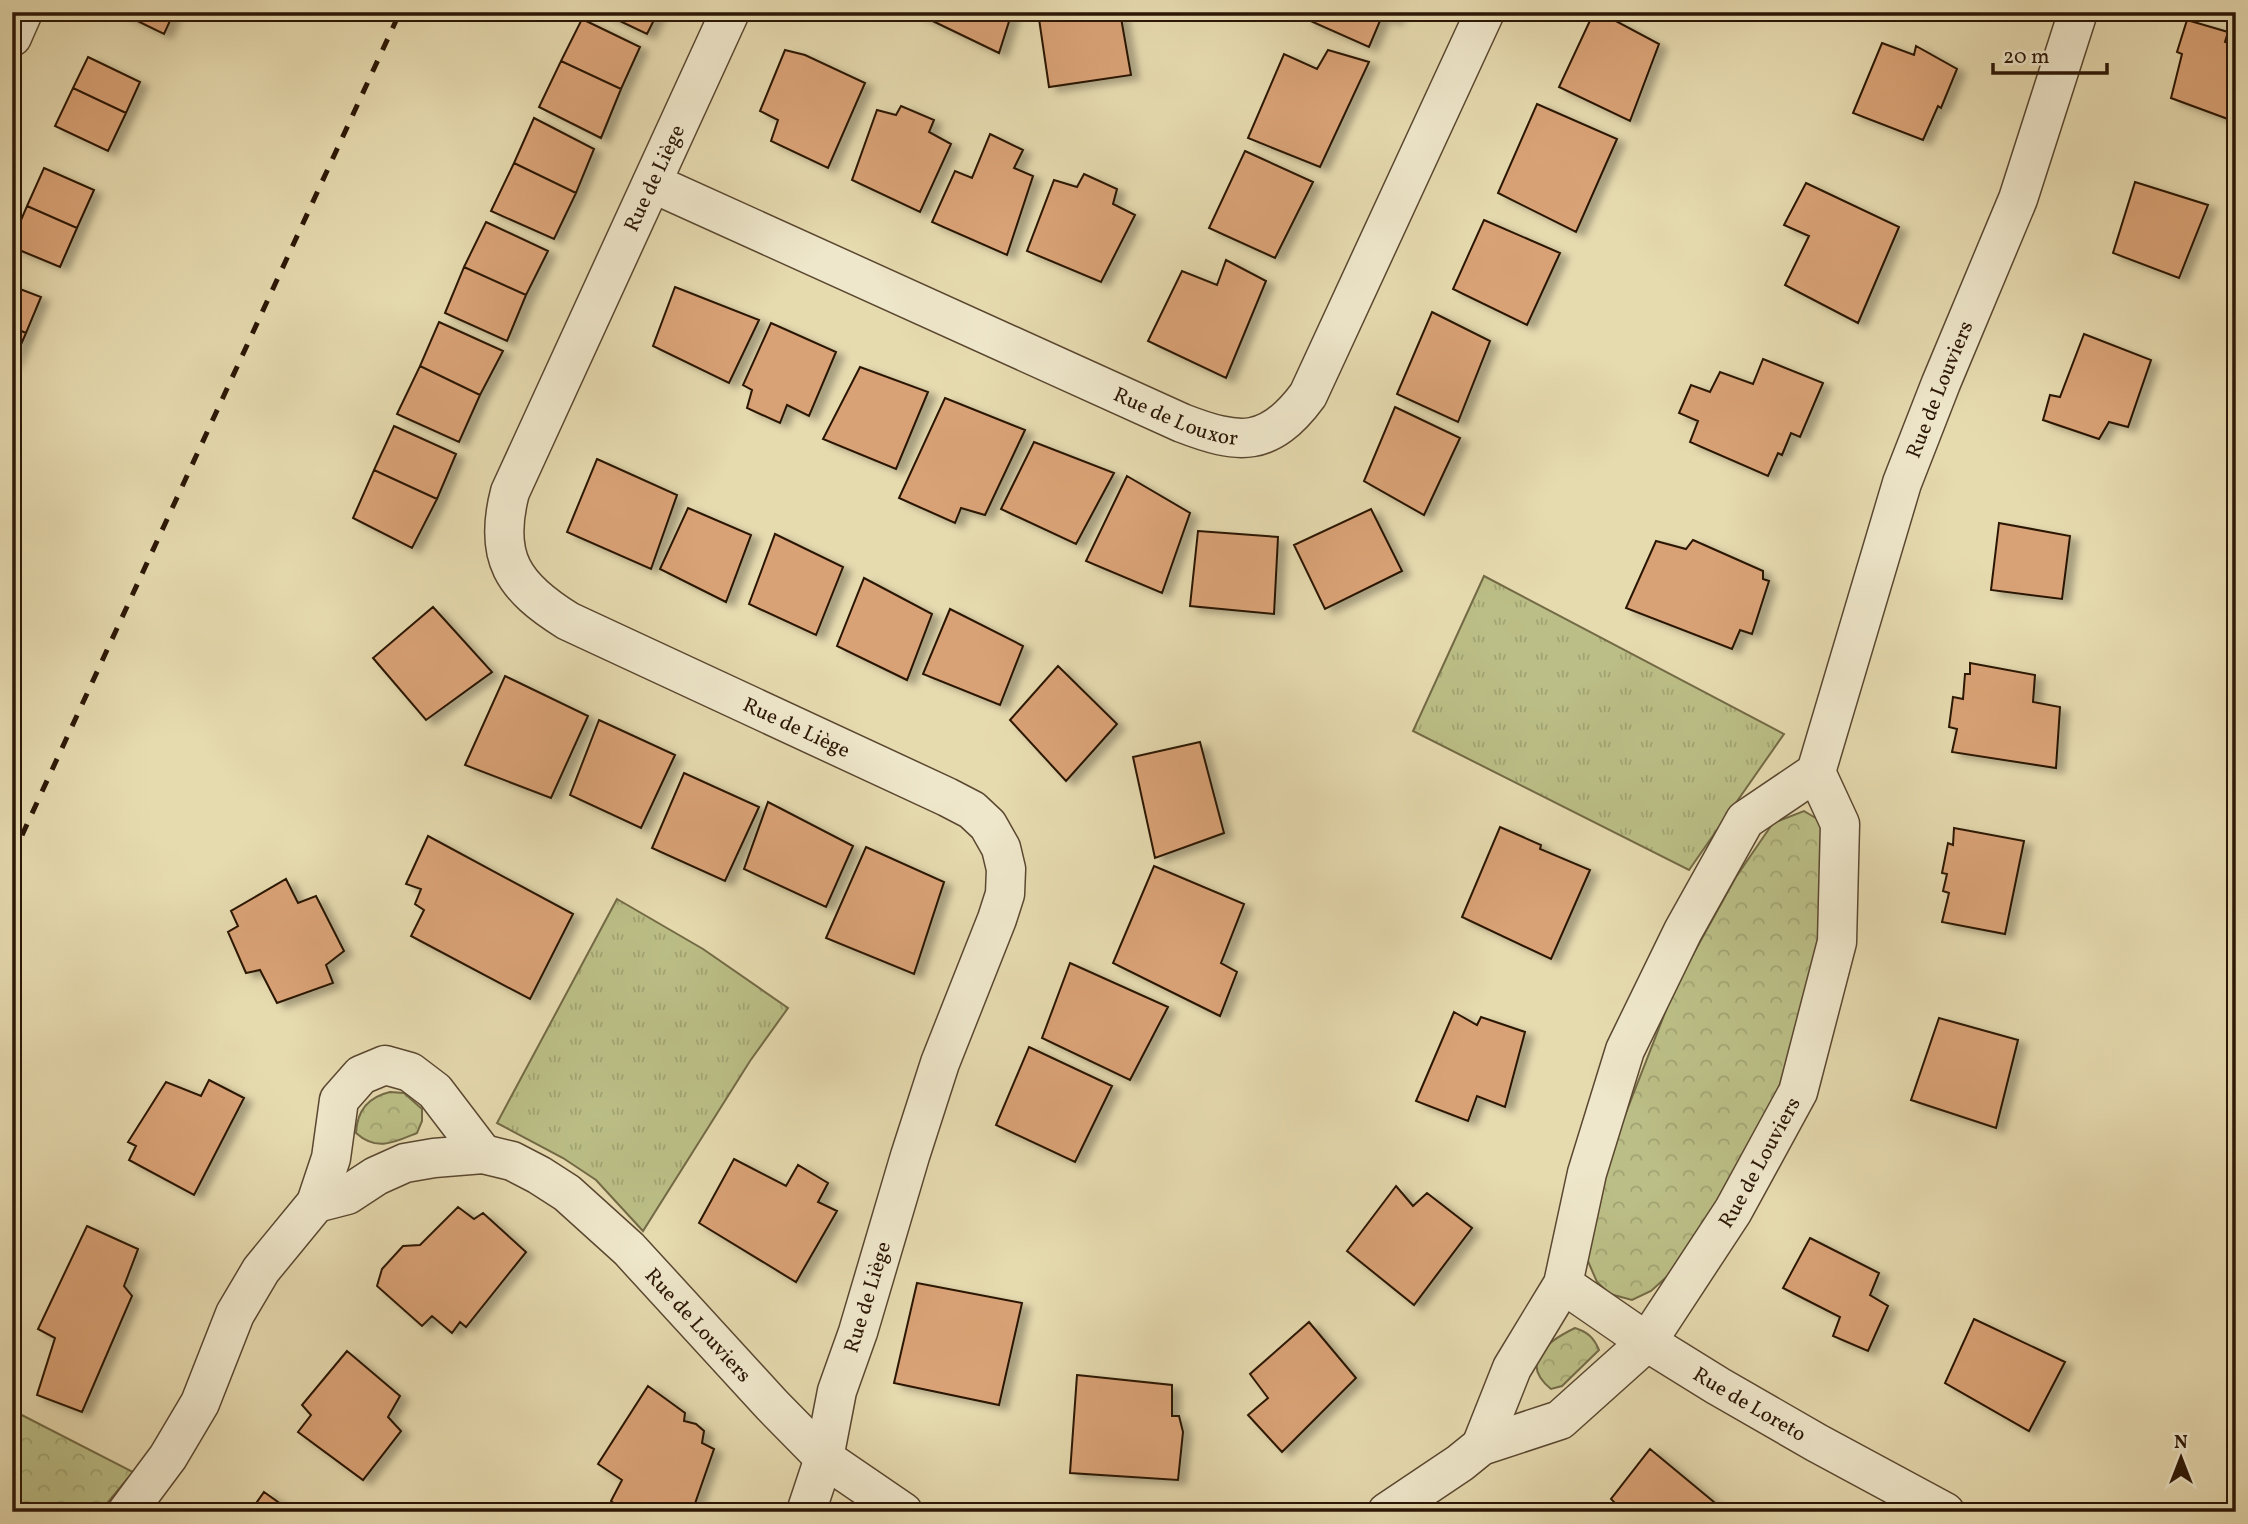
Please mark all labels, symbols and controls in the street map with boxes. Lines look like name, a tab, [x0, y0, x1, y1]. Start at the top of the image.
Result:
scale bar	[1993, 32, 2106, 76]
text: 20 m	[2003, 43, 2049, 72]
street label: Rue de Liège	[618, 120, 693, 237]
street label: Rue de Louviers	[1900, 317, 1981, 463]
street label: Rue de Louxor	[1108, 381, 1239, 454]
street label: Rue de Liège	[738, 691, 854, 766]
street label: Rue de Louviers	[1712, 1092, 1809, 1234]
street label: Rue de Liège	[838, 1238, 899, 1357]
street label: Rue de Louviers	[637, 1262, 757, 1389]
street label: Rue de Loreto	[1687, 1361, 1811, 1450]
north arrow	[2146, 1422, 2216, 1492]
text: N	[2174, 1430, 2188, 1456]

